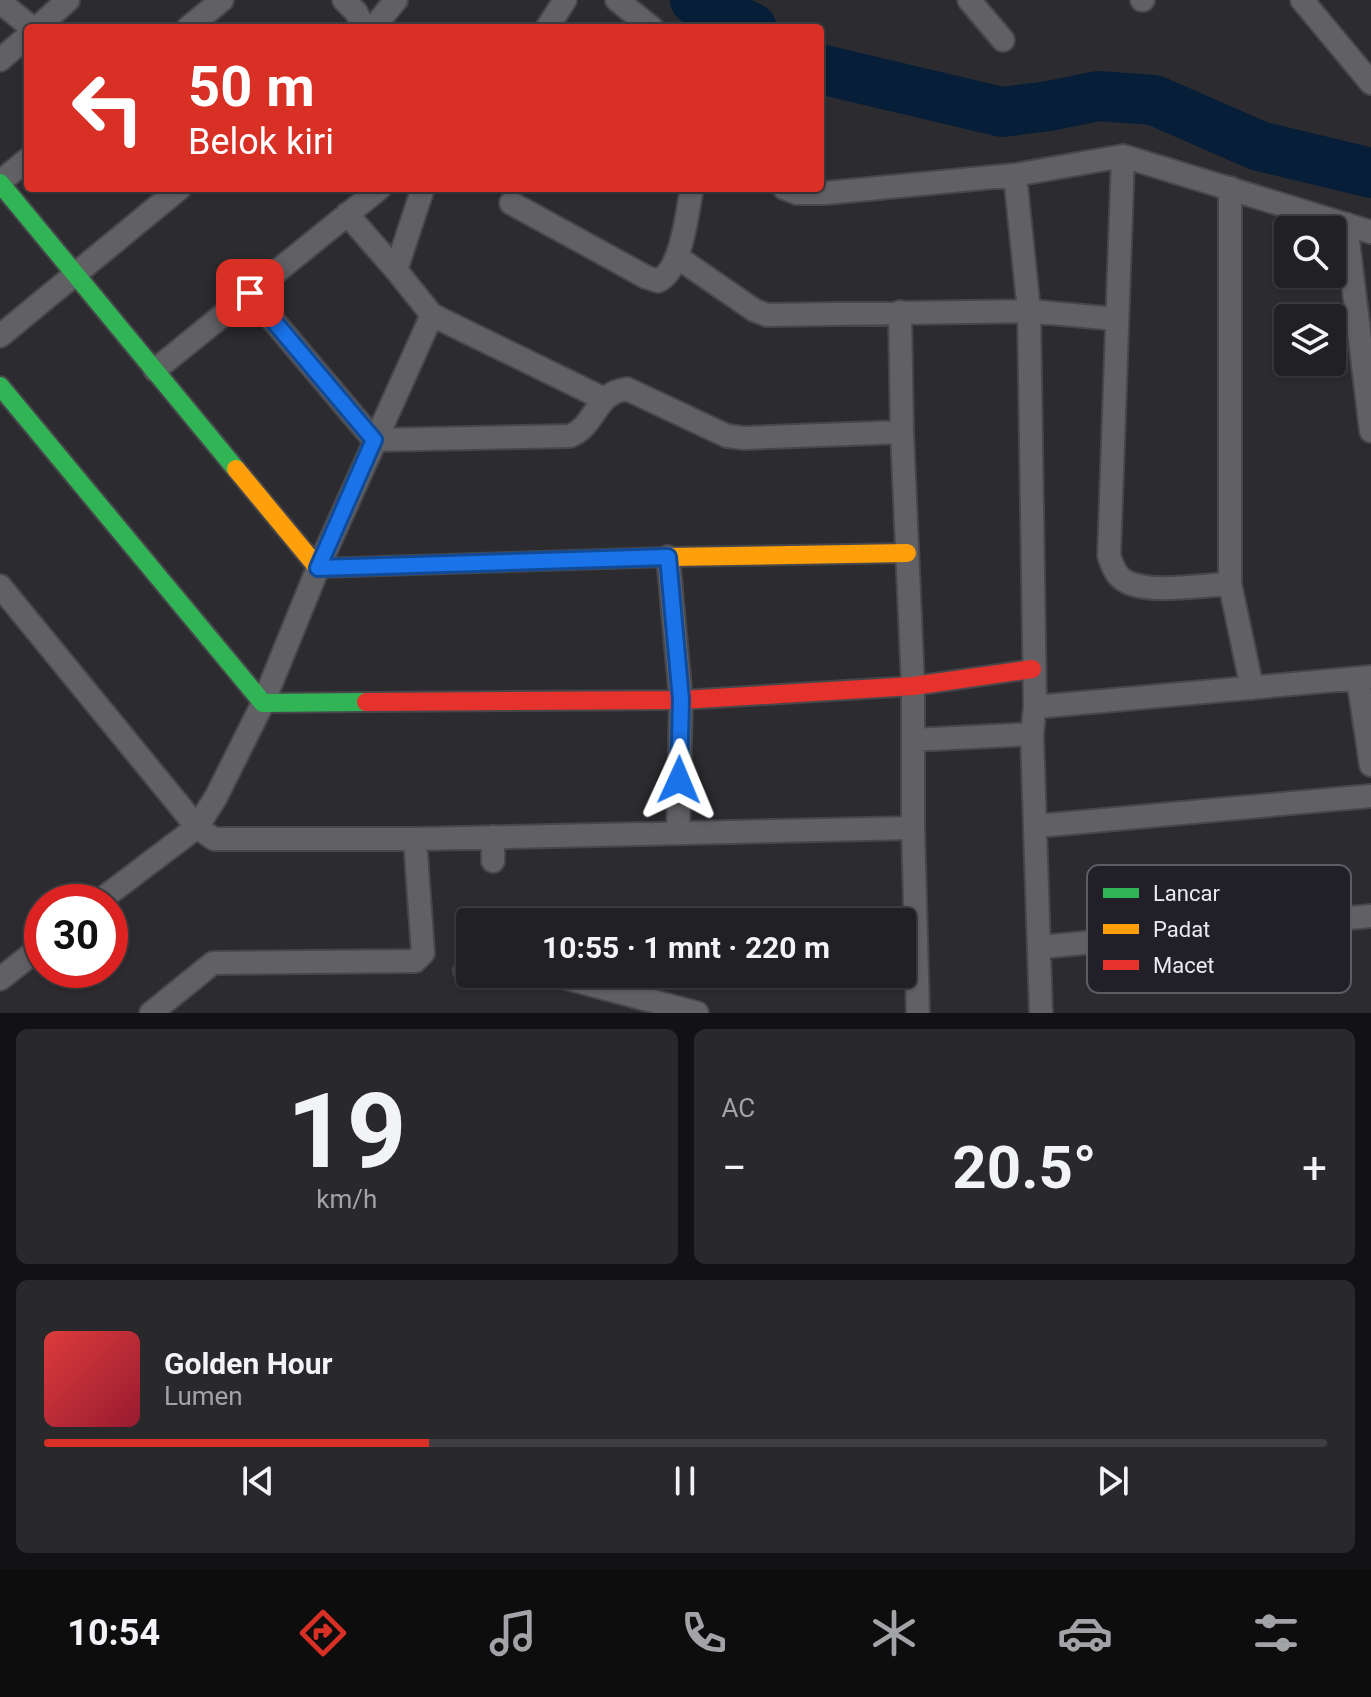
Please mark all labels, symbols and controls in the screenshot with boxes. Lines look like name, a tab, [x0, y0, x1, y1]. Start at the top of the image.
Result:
text: 50 m	[188, 54, 315, 120]
icon: left	[56, 56, 160, 160]
text: Belok kiri	[188, 121, 334, 163]
map controls	[1274, 216, 1346, 376]
button: search	[1274, 216, 1346, 288]
pin	[216, 259, 284, 327]
icon: arrive	[228, 271, 272, 315]
button: layers	[1274, 304, 1346, 376]
position arrow	[637, 738, 721, 822]
legend	[1087, 865, 1351, 993]
text: Lancar	[1153, 881, 1220, 906]
speed limit sign: 30	[24, 884, 128, 988]
text: Padat	[1153, 917, 1210, 942]
text: 10:55 · 1 mnt · 220 m	[542, 930, 830, 965]
text: Macet	[1153, 953, 1215, 978]
text: 19	[287, 1071, 406, 1192]
text: AC	[722, 1093, 755, 1123]
text: 20.5°	[952, 1132, 1096, 1203]
text: −	[722, 1142, 747, 1194]
text: +	[1302, 1142, 1327, 1194]
text: km/h	[316, 1184, 377, 1214]
text: Golden Hour	[164, 1346, 333, 1381]
text: Lumen	[164, 1381, 243, 1411]
icon: previous	[236, 1459, 280, 1503]
icon: pause	[663, 1459, 707, 1503]
icon: next	[1091, 1459, 1135, 1503]
icon: directions	[295, 1605, 351, 1661]
icon: music	[485, 1605, 541, 1661]
icon: phone	[676, 1605, 732, 1661]
icon: climate	[866, 1605, 922, 1661]
icon: car	[1057, 1605, 1113, 1661]
icon: filters	[1248, 1605, 1304, 1661]
text: 10:54	[67, 1612, 160, 1654]

